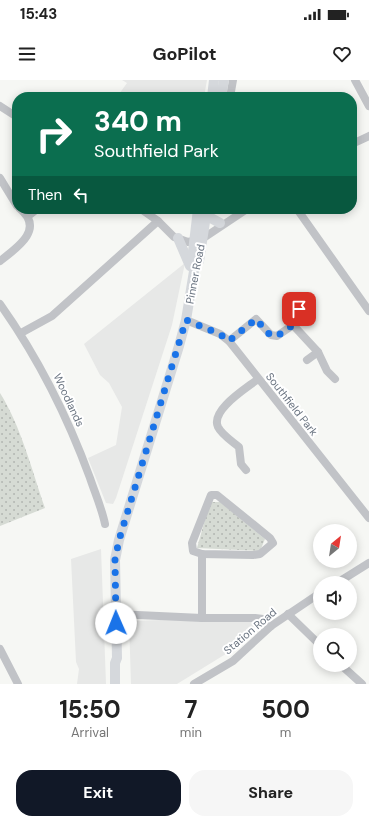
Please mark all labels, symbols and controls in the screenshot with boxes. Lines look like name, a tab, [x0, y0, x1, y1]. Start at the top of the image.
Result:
text: 15:43	[20, 4, 57, 24]
text: GoPilot	[152, 42, 217, 66]
icon: menu	[16, 43, 38, 65]
icon: heart	[331, 43, 353, 65]
text: 340 m	[94, 103, 182, 140]
icon: right	[28, 108, 80, 160]
text: Southfield Park	[94, 139, 219, 163]
icon: left	[70, 184, 92, 206]
text: Then	[28, 185, 62, 205]
street label: Pinner Road	[182, 243, 208, 305]
pin	[282, 292, 316, 326]
icon: arrive	[288, 298, 310, 320]
street label: Southfield Park	[263, 370, 321, 439]
street label: Woodlands	[51, 371, 87, 429]
north arrow	[313, 524, 357, 568]
map controls	[313, 524, 357, 672]
button: sound	[313, 576, 357, 620]
position arrow	[95, 602, 137, 644]
street label: Station Road	[221, 605, 279, 657]
button: search	[313, 628, 357, 672]
text: 15:50	[59, 694, 121, 725]
text: 7	[184, 694, 197, 725]
text: 500	[261, 694, 310, 725]
text: Arrival	[71, 724, 109, 741]
text: min	[180, 724, 202, 741]
text: m	[280, 724, 291, 741]
button: Exit	[16, 770, 181, 816]
button: Share	[189, 770, 353, 816]

